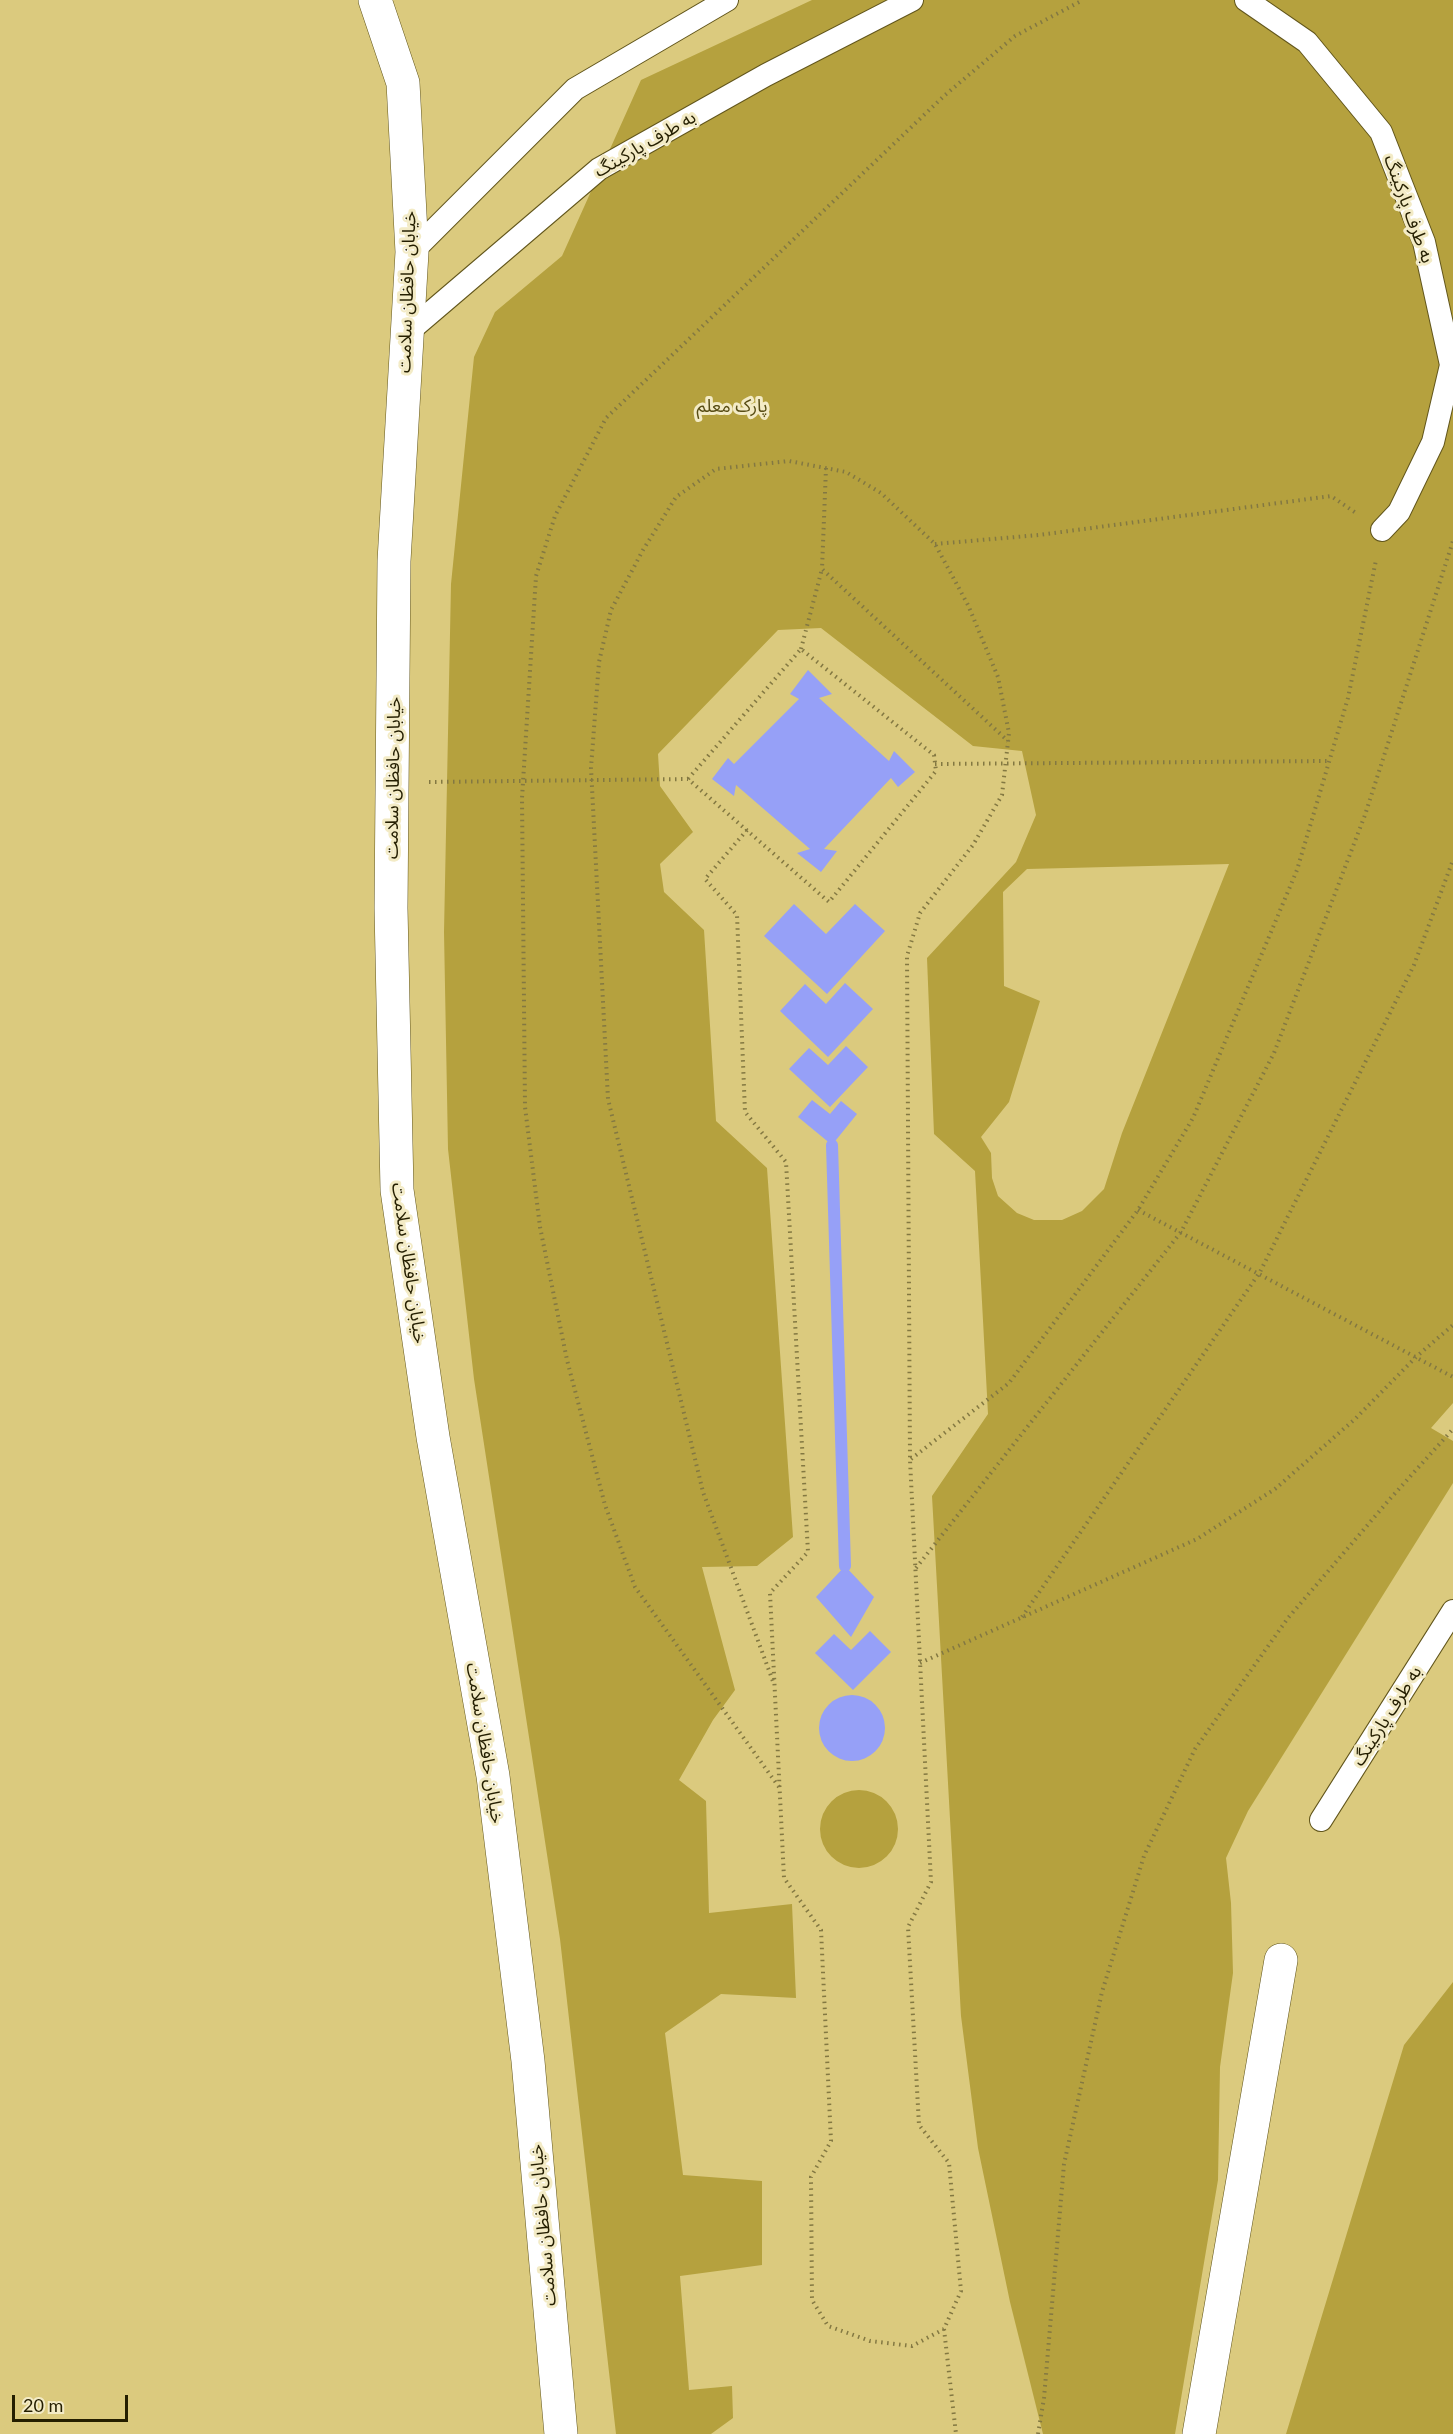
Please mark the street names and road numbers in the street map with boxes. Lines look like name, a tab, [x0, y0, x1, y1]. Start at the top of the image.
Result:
street label: به طرف پارکینگ	[590, 106, 700, 182]
street label: به طرف پارکینگ	[1379, 152, 1439, 266]
street label: خیابان حافظان سلامت	[393, 210, 421, 374]
street label: خیابان حافظان سلامت	[381, 697, 405, 859]
street label: خیابان حافظان سلامت	[387, 1181, 431, 1345]
street label: خیابان حافظان سلامت	[462, 1661, 508, 1825]
street label: به طرف پارکینگ	[1348, 1662, 1426, 1770]
street label: خیابان حافظان سلامت	[525, 2143, 561, 2307]

